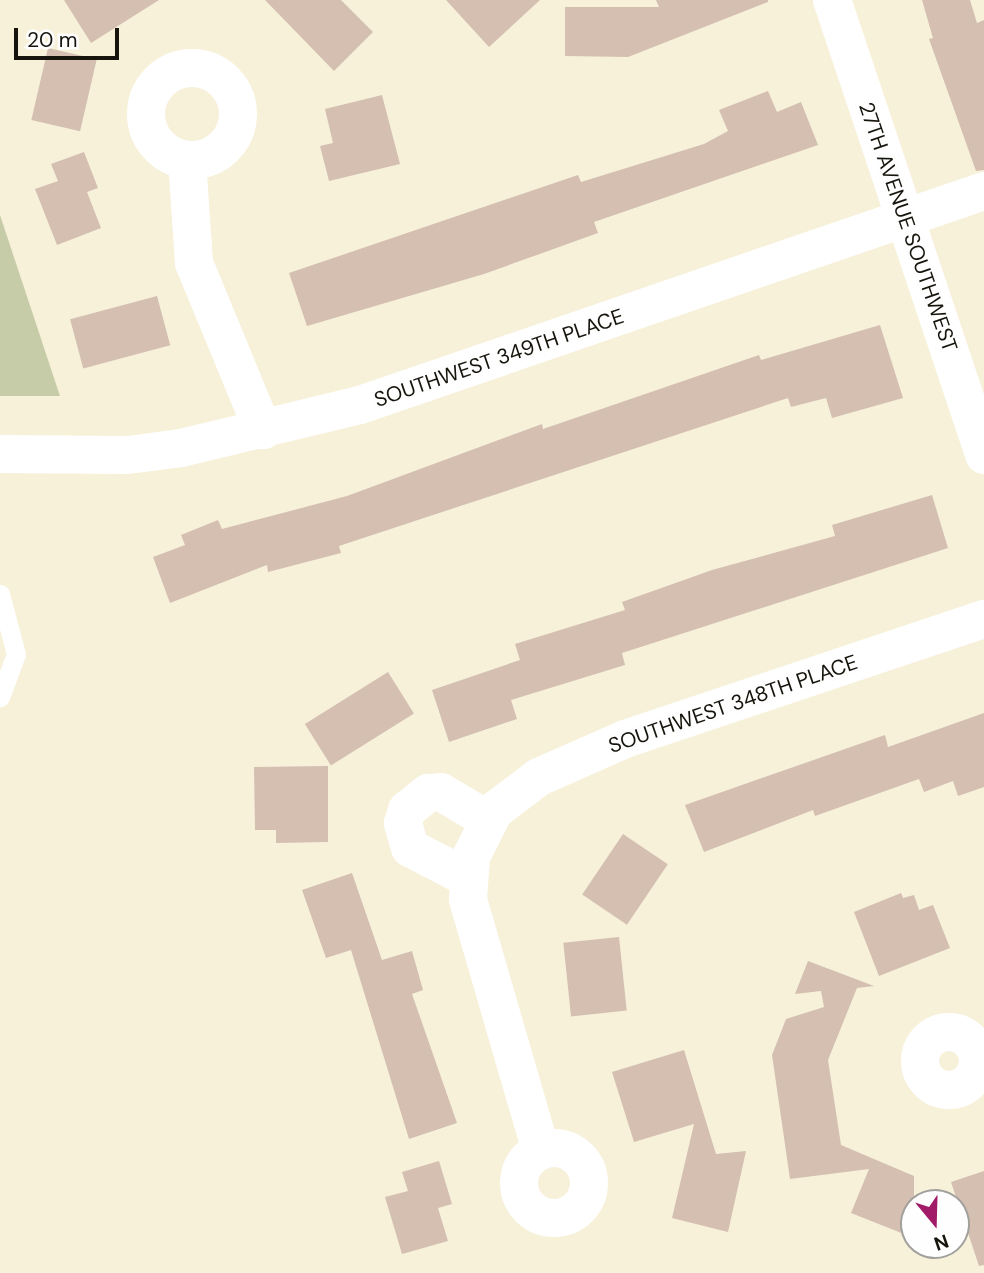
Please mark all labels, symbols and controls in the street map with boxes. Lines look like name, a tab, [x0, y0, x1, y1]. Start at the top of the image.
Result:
scale bar	[18, 14, 122, 58]
text: 20 m	[27, 26, 78, 54]
street label: 27TH AVENUE SOUTHWEST	[853, 99, 963, 355]
street label: SOUTHWEST 349TH PLACE	[371, 303, 627, 413]
street label: SOUTHWEST 348TH PLACE	[605, 649, 861, 759]
north arrow	[900, 1189, 970, 1259]
text: N	[931, 1228, 952, 1257]

